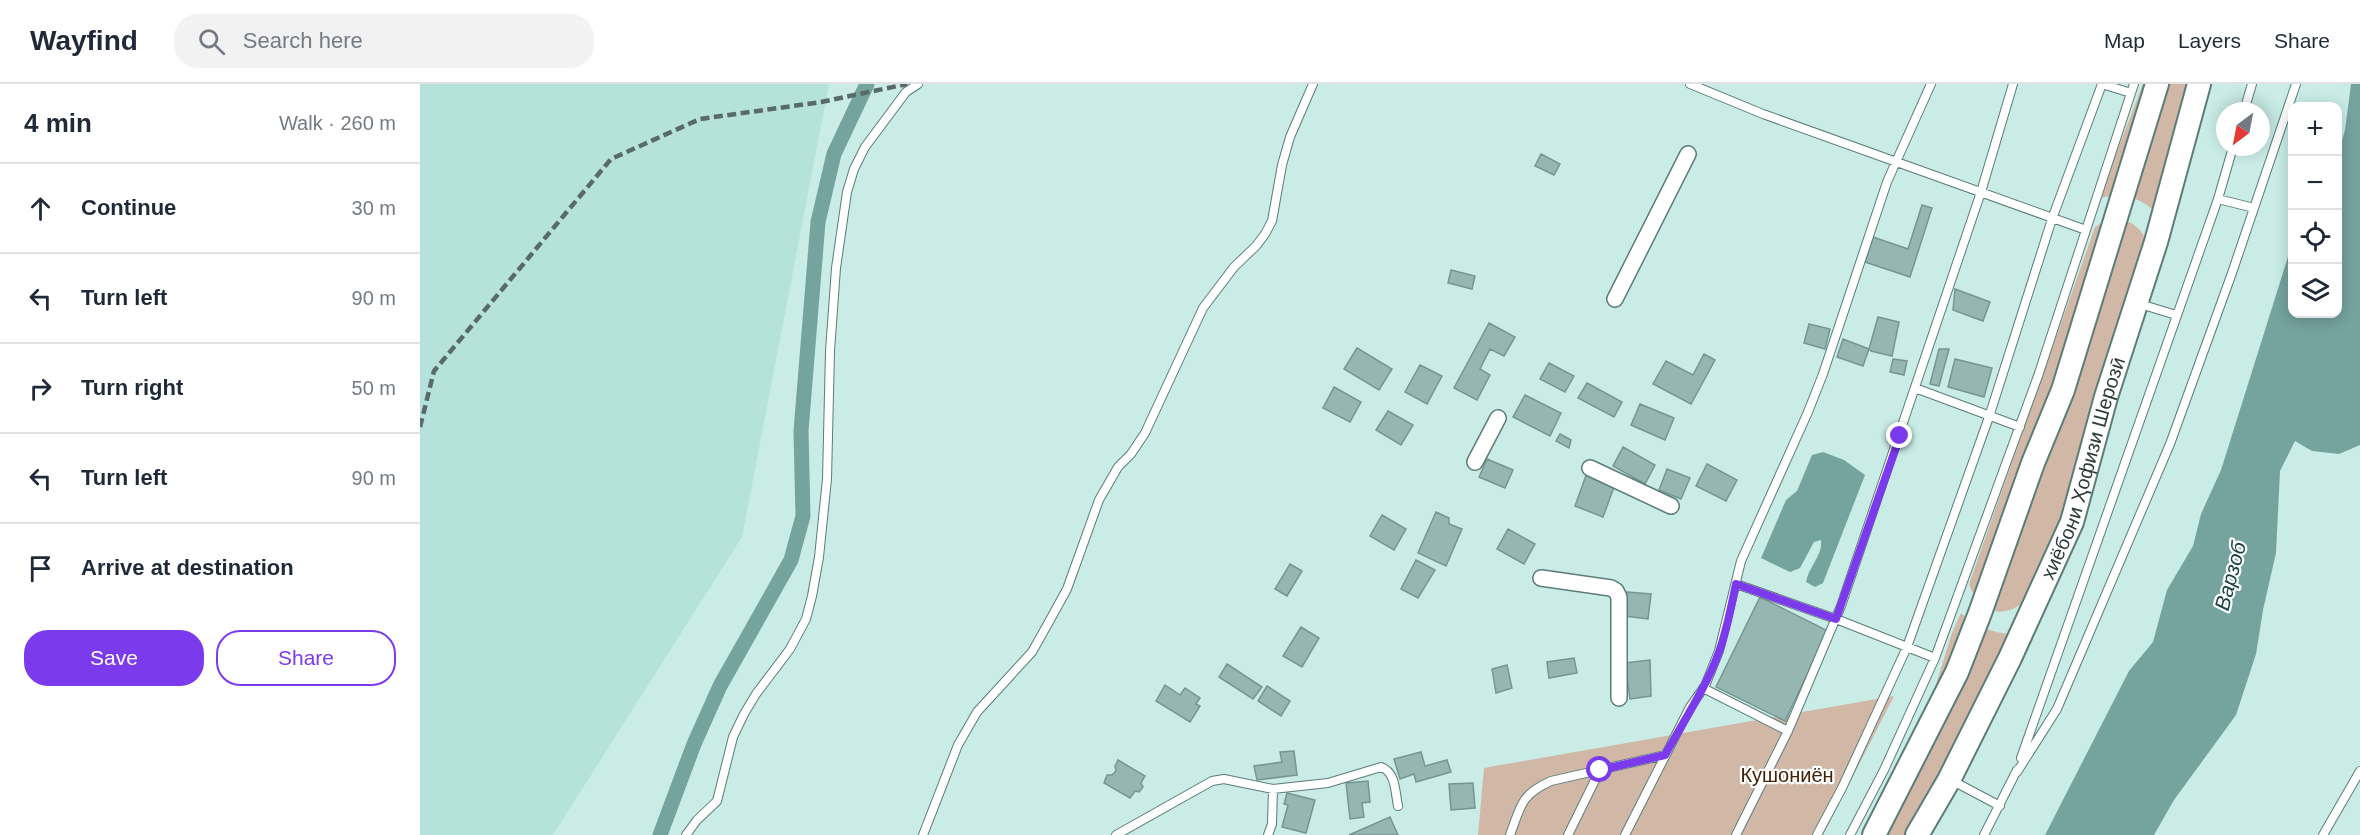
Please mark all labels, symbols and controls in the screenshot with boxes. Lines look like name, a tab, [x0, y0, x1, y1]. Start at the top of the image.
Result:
search box	[174, 14, 594, 68]
text: Wayfind	[30, 25, 138, 56]
icon: search	[195, 25, 228, 58]
text: Search here	[243, 28, 363, 53]
text: Map	[2104, 29, 2145, 52]
text: Layers	[2178, 29, 2241, 52]
text: Share	[2274, 29, 2330, 52]
north arrow	[2216, 102, 2270, 156]
map controls	[2288, 102, 2342, 318]
button: +	[2288, 102, 2342, 156]
text: 4 min	[24, 108, 92, 138]
text: Walk · 260 m	[279, 112, 396, 134]
button: −	[2288, 156, 2342, 210]
icon: ahead	[24, 192, 57, 225]
text: Continue	[81, 195, 176, 220]
text: 30 m	[352, 197, 396, 219]
button: locate	[2288, 210, 2342, 264]
button: layers	[2288, 264, 2342, 318]
icon: left	[24, 282, 57, 315]
text: Turn left	[81, 285, 167, 310]
text: 90 m	[352, 287, 396, 309]
street label: хиёбони Ҳофизи Шерозӣ	[2036, 354, 2129, 583]
icon: right	[24, 372, 57, 405]
text: Turn right	[81, 375, 183, 400]
text: 50 m	[352, 377, 396, 399]
route end	[1886, 422, 1912, 448]
icon: left	[24, 462, 57, 495]
text: Turn left	[81, 465, 167, 490]
text: 90 m	[352, 467, 396, 489]
water label: Варзоб	[2210, 538, 2250, 613]
icon: arrive	[24, 552, 57, 585]
text: Arrive at destination	[81, 555, 294, 580]
button: Save	[24, 630, 204, 686]
button: Share	[216, 630, 396, 686]
route start	[1586, 756, 1612, 782]
park label: Кушониён	[1740, 764, 1834, 786]

